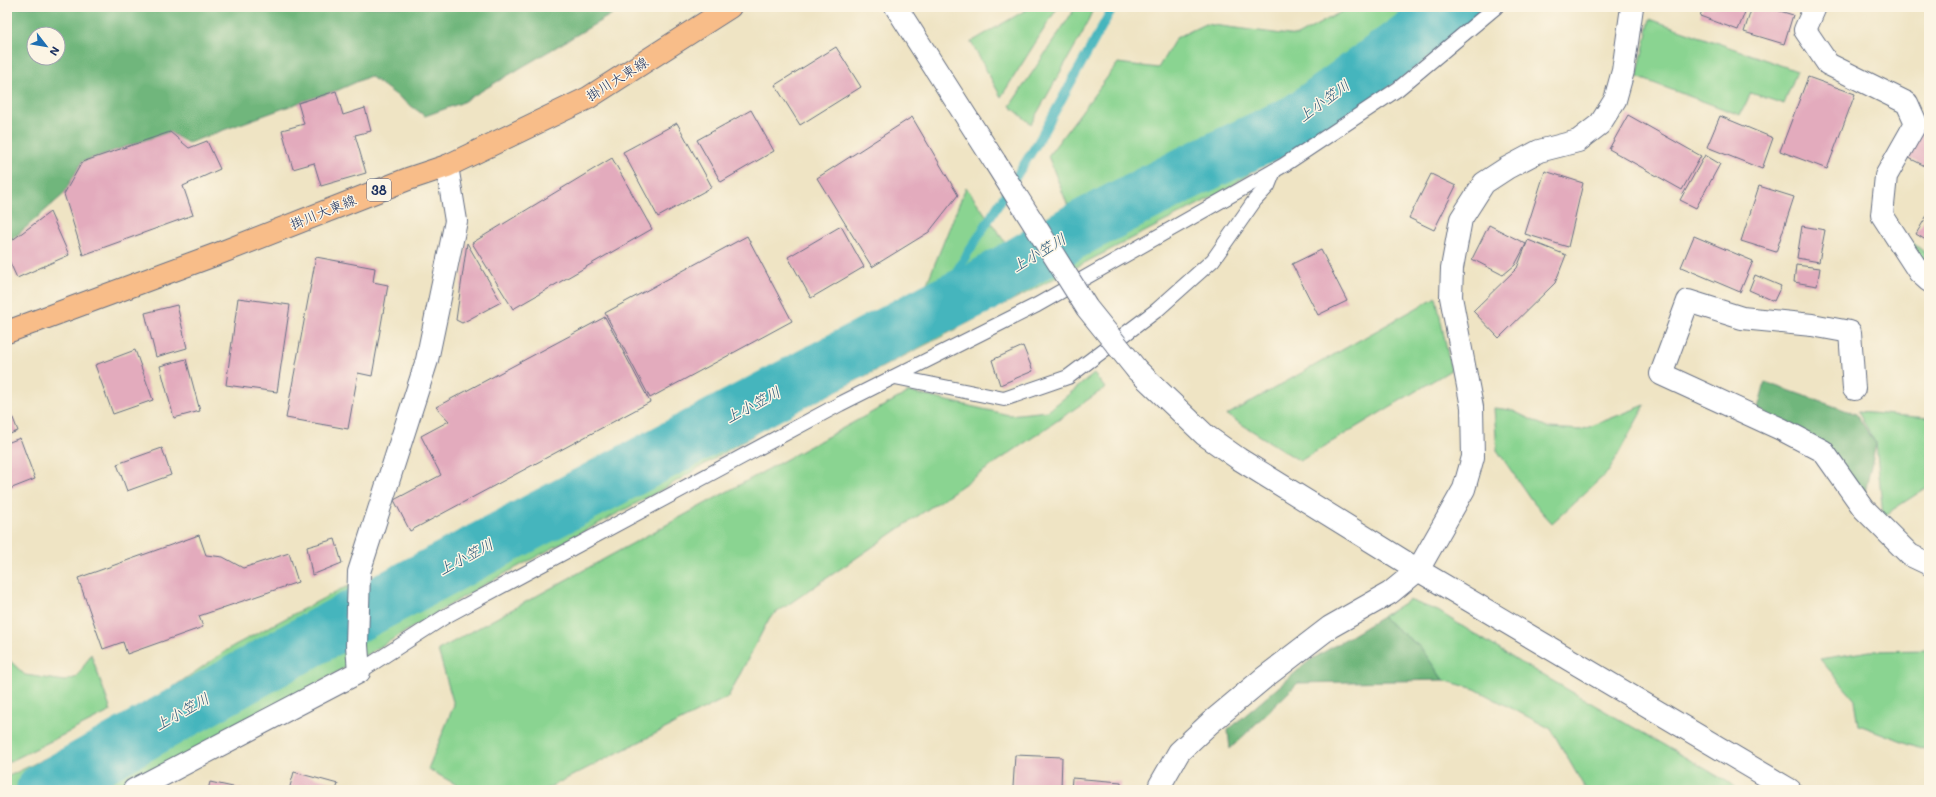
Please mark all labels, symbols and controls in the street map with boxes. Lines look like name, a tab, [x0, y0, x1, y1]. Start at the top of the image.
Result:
north arrow	[26, 26, 66, 66]
text: N	[46, 44, 64, 59]
street label: 掛川大東線	[582, 52, 651, 105]
water label: 上小笠川	[1293, 74, 1354, 126]
road number: 38	[367, 179, 391, 201]
street label: 掛川大東線	[287, 190, 359, 233]
water label: 上小笠川	[1008, 228, 1069, 276]
water label: 上小笠川	[721, 381, 784, 427]
water label: 上小笠川	[434, 533, 497, 579]
water label: 上小笠川	[150, 688, 213, 734]

